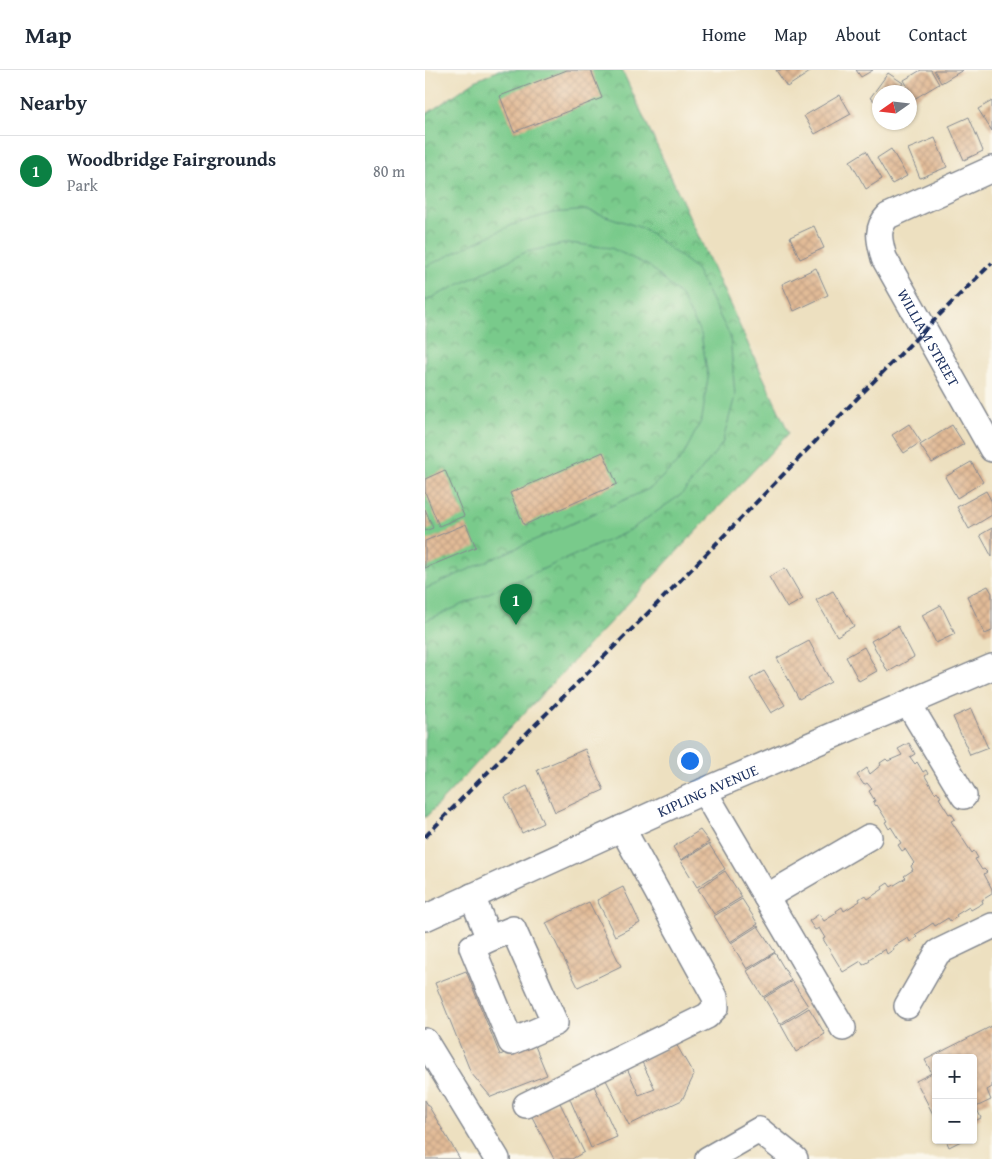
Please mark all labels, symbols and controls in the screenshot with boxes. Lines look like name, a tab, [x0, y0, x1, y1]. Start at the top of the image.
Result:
text: Map	[25, 17, 72, 52]
text: Home	[702, 21, 746, 48]
text: Map	[774, 21, 807, 48]
text: About	[835, 21, 881, 48]
text: Contact	[909, 21, 967, 48]
north arrow	[872, 85, 917, 130]
text: Nearby	[20, 87, 87, 118]
text: Woodbridge Fairgrounds	[67, 145, 276, 173]
text: 1	[32, 159, 40, 183]
text: 80 m	[373, 159, 405, 183]
text: Park	[67, 173, 98, 197]
street label: WILLIAM STREET	[893, 285, 965, 391]
pin: 1	[500, 584, 532, 625]
your location	[677, 748, 703, 774]
street label: KIPLING AVENUE	[654, 758, 761, 822]
map controls	[932, 1054, 977, 1144]
button: +	[932, 1054, 977, 1099]
button: −	[932, 1099, 977, 1144]

